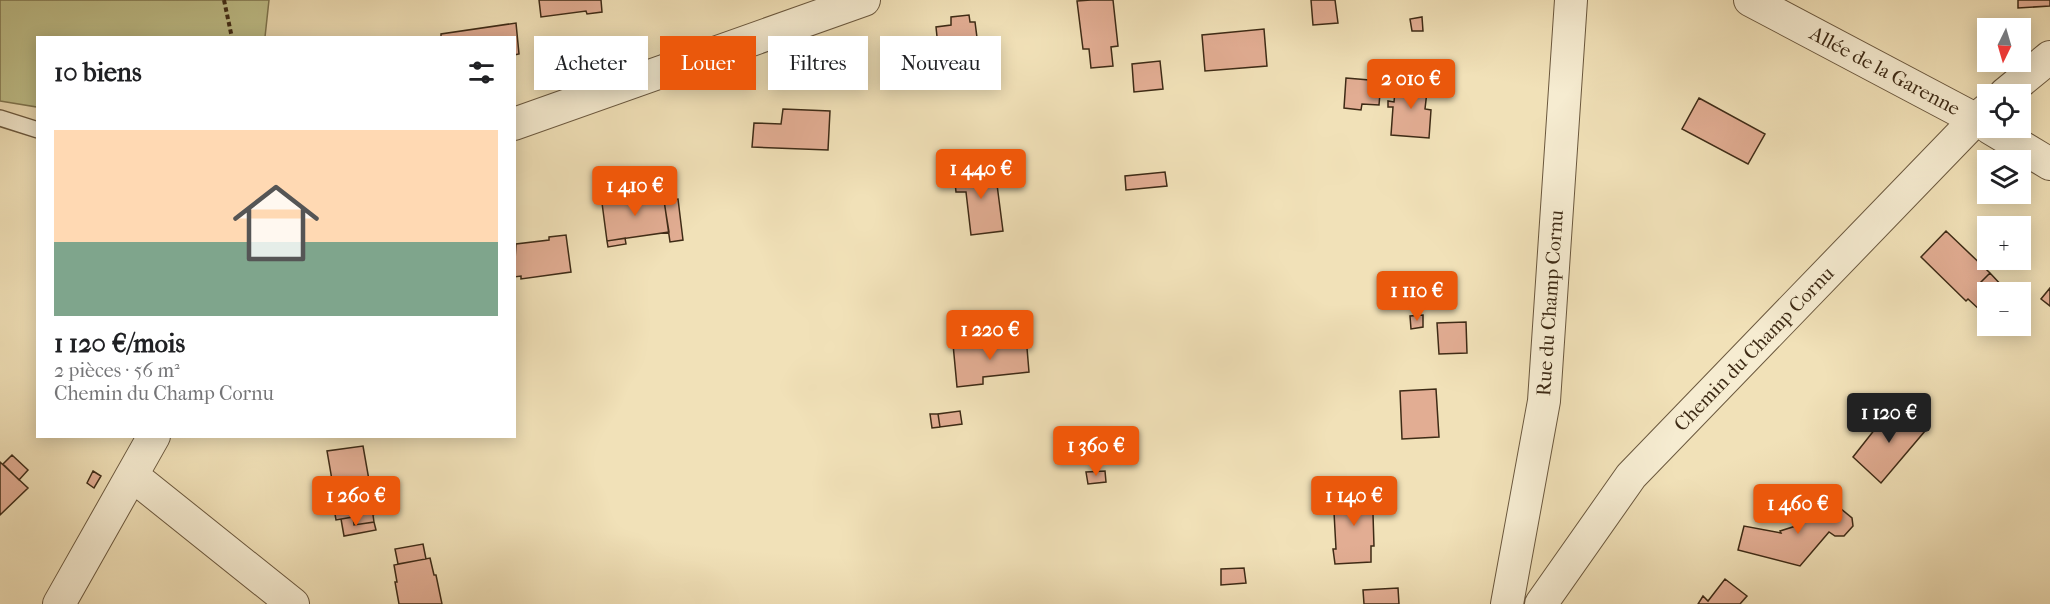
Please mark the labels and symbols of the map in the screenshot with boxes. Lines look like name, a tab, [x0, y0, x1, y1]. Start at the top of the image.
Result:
north arrow	[1977, 18, 2031, 72]
street label: Allée de la Garenne	[1805, 21, 1964, 120]
pin: 2 010 €	[1356, 59, 1466, 110]
pin: 1 440 €	[926, 149, 1036, 200]
pin: 1 410 €	[580, 166, 690, 217]
street label: Rue du Champ Cornu	[1532, 209, 1568, 397]
street label: Chemin du Champ Cornu	[1669, 261, 1839, 436]
pin: 1 110 €	[1362, 271, 1472, 322]
pin: 1 220 €	[935, 310, 1045, 361]
pin: 1 120 €	[1834, 393, 1944, 444]
pin: 1 360 €	[1041, 426, 1151, 477]
pin: 1 260 €	[301, 476, 411, 527]
pin: 1 140 €	[1299, 476, 1409, 527]
pin: 1 460 €	[1743, 484, 1853, 535]

